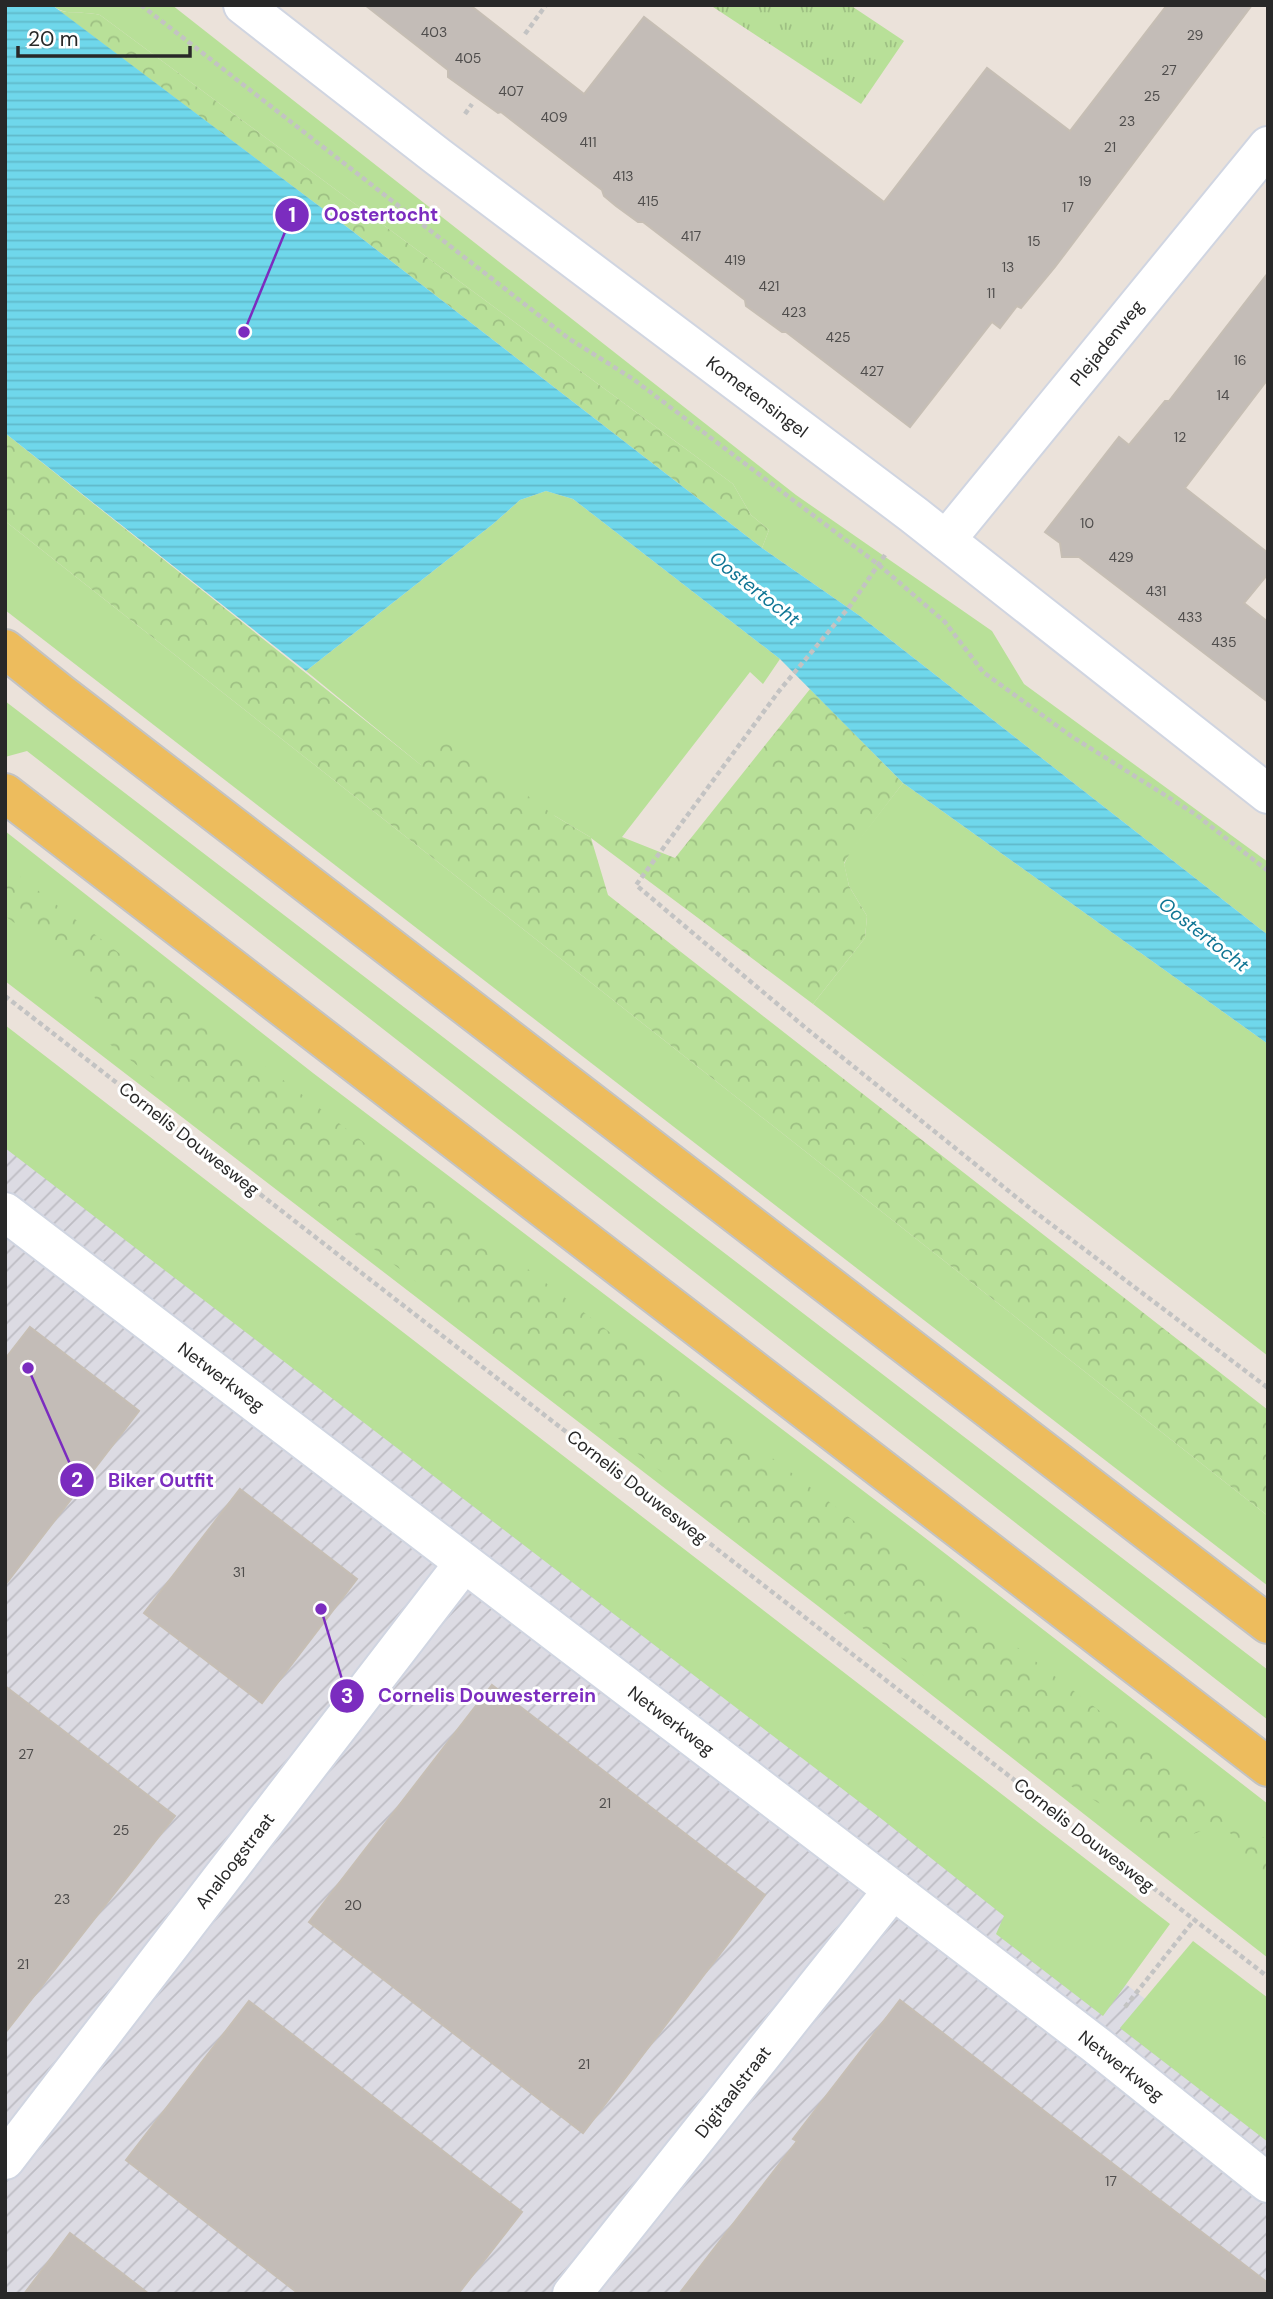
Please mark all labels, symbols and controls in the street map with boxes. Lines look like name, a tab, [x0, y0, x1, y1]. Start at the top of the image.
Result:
scale bar	[18, 14, 189, 58]
house number: 403	[421, 23, 447, 41]
text: 20 m	[28, 25, 79, 53]
house number: 29	[1187, 26, 1204, 44]
house number: 405	[455, 49, 481, 67]
house number: 27	[1161, 61, 1177, 79]
house number: 407	[498, 82, 524, 100]
house number: 25	[1144, 87, 1160, 105]
house number: 409	[541, 108, 568, 126]
house number: 23	[1119, 112, 1135, 130]
house number: 411	[579, 133, 597, 151]
house number: 21	[1104, 138, 1116, 156]
house number: 413	[612, 167, 634, 185]
house number: 19	[1078, 172, 1092, 190]
house number: 415	[637, 192, 659, 210]
callout: Oostertocht	[274, 195, 452, 235]
house number: 17	[1062, 198, 1074, 216]
text: 1	[288, 201, 296, 229]
text: Oostertocht	[324, 202, 438, 227]
house number: 417	[681, 227, 701, 245]
house number: 15	[1028, 232, 1040, 250]
house number: 419	[724, 251, 746, 269]
house number: 13	[1002, 258, 1014, 276]
house number: 421	[759, 277, 779, 295]
house number: 11	[987, 284, 995, 302]
street label: Plejadenweg	[1065, 295, 1149, 391]
house number: 423	[782, 303, 806, 321]
house number: 425	[825, 328, 851, 346]
street label: Kometensingel	[701, 351, 813, 443]
house number: 16	[1233, 351, 1247, 369]
house number: 427	[860, 362, 884, 380]
house number: 14	[1217, 386, 1230, 404]
house number: 12	[1174, 428, 1186, 446]
house number: 10	[1080, 514, 1094, 532]
water label: Oostertocht	[704, 545, 805, 632]
house number: 429	[1108, 548, 1134, 566]
house number: 431	[1146, 582, 1166, 600]
house number: 433	[1177, 608, 1203, 626]
house number: 435	[1211, 633, 1237, 651]
water label: Oostertocht	[1153, 891, 1254, 978]
street label: Cornelis Douwesweg	[114, 1077, 264, 1201]
street label: Netwerkweg	[173, 1337, 269, 1417]
street label: Cornelis Douwesweg	[562, 1425, 712, 1549]
callout: Biker Outfit	[59, 1460, 228, 1500]
text: 2	[71, 1466, 83, 1494]
text: Biker Outfit	[108, 1468, 214, 1493]
house number: 31	[233, 1563, 245, 1581]
callout: Cornelis Douwesterrein	[330, 1676, 610, 1716]
street label: Netwerkweg	[623, 1681, 719, 1761]
text: 3	[341, 1682, 353, 1710]
text: Cornelis Douwesterrein	[378, 1683, 596, 1708]
house number: 27	[18, 1745, 34, 1763]
street label: Cornelis Douwesweg	[1009, 1773, 1159, 1897]
house number: 21	[599, 1794, 611, 1812]
street label: Analoogstraat	[190, 1808, 280, 1914]
house number: 25	[113, 1821, 129, 1839]
house number: 23	[54, 1890, 70, 1908]
house number: 20	[344, 1896, 362, 1914]
house number: 21	[17, 1955, 29, 1973]
street label: Netwerkweg	[1073, 2025, 1169, 2107]
street label: Digitaalstraat	[690, 2041, 776, 2143]
house number: 21	[578, 2055, 590, 2073]
house number: 17	[1105, 2172, 1117, 2190]

